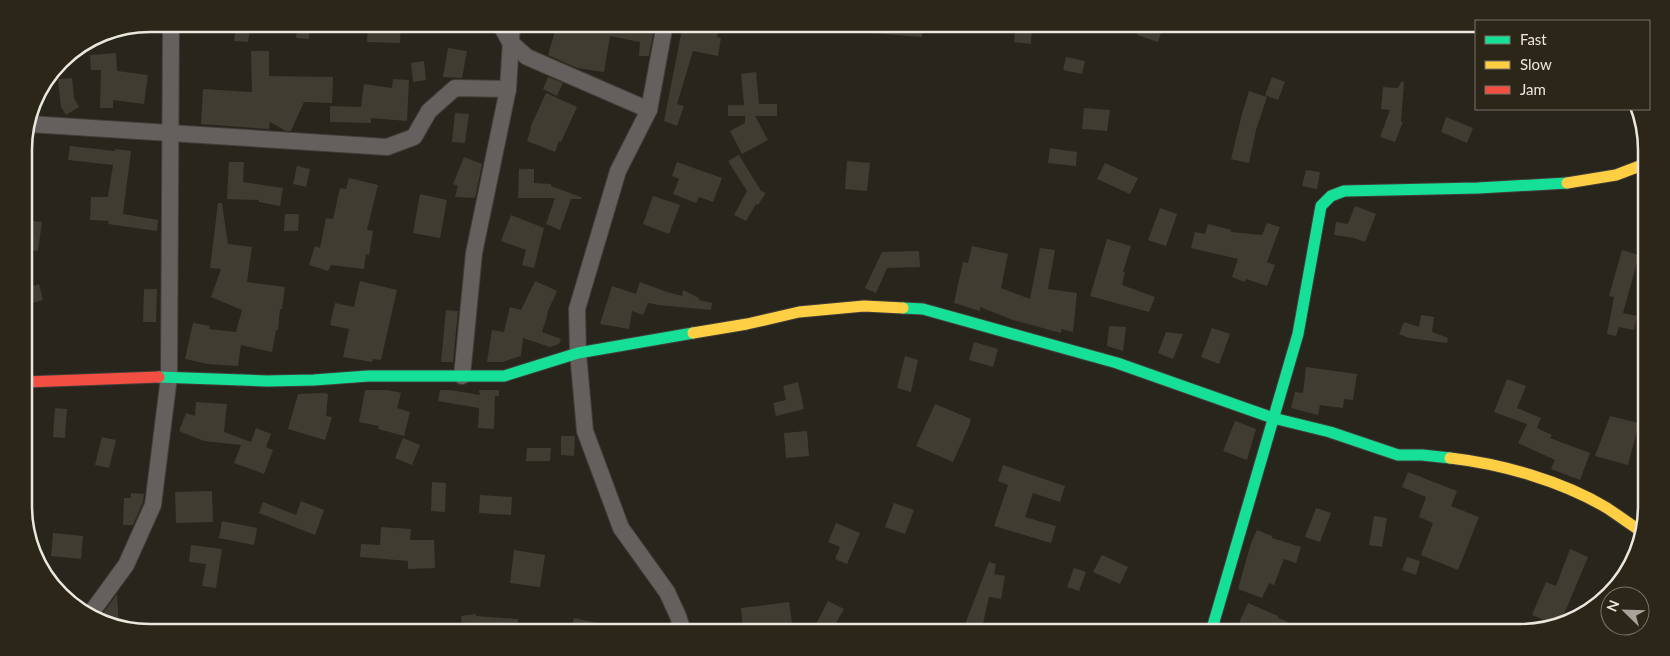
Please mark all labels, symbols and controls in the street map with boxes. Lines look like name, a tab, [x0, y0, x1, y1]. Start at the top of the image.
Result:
legend	[1475, 20, 1650, 110]
text: Fast	[1520, 30, 1547, 48]
text: Slow	[1520, 55, 1552, 73]
text: Jam	[1520, 80, 1546, 98]
north arrow	[1600, 586, 1650, 636]
text: N	[1603, 597, 1623, 614]

